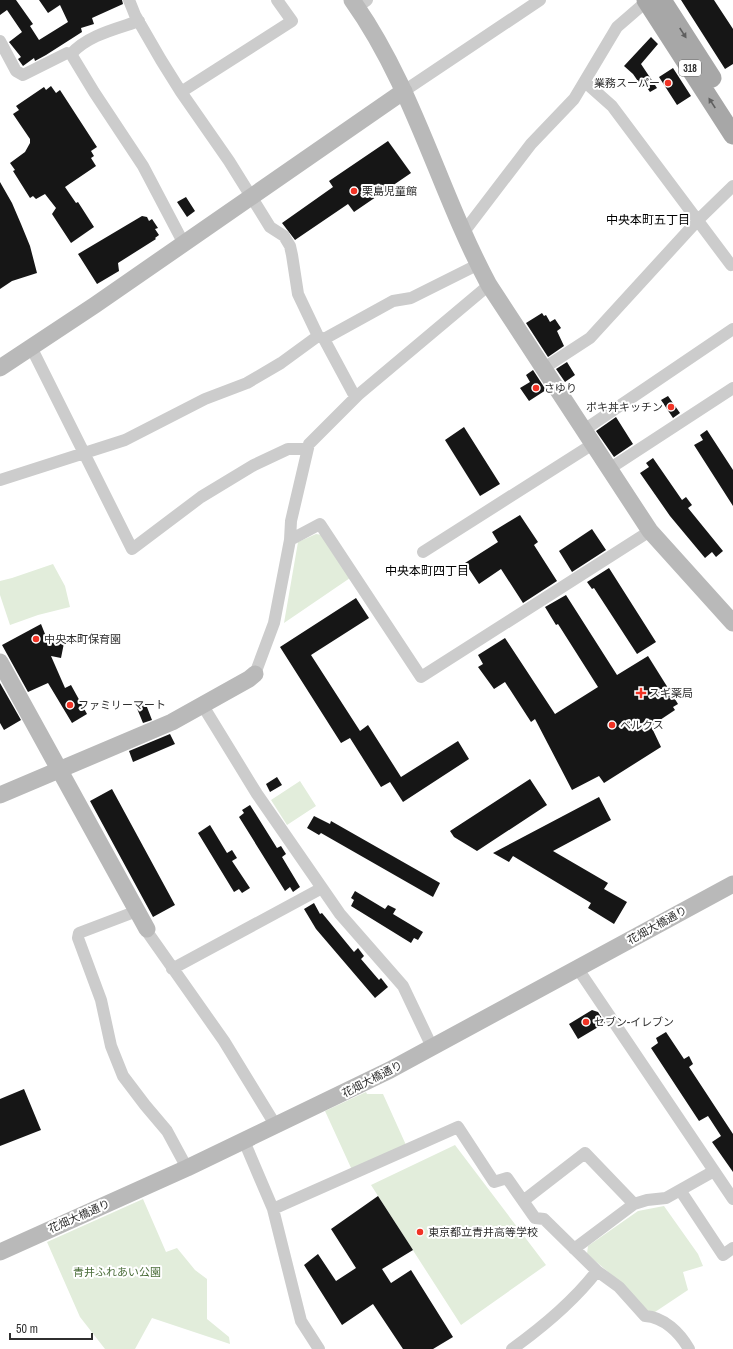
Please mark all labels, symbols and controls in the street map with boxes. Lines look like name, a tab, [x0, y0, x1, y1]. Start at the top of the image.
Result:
one-way arrow	[679, 28, 687, 38]
road number: 318	[679, 60, 701, 76]
place label: 業務スーパー	[594, 76, 660, 90]
marker: 業務スーパー	[663, 78, 673, 88]
one-way arrow	[708, 97, 716, 108]
place label: 栗島児童館	[362, 184, 417, 198]
marker: 栗島児童館	[349, 186, 359, 196]
district label: 中央本町五丁目	[606, 212, 690, 228]
place label: さゆり	[544, 381, 577, 395]
marker: さゆり	[531, 383, 541, 393]
place label: ポキ丼キッチン	[586, 400, 663, 414]
marker: ポキ丼キッチン	[666, 402, 676, 412]
district label: 中央本町四丁目	[385, 563, 469, 579]
place label: 中央本町保育園	[44, 632, 121, 646]
marker: 中央本町保育園	[31, 634, 41, 644]
place label: スギ薬局	[649, 686, 693, 700]
marker: スギ薬局	[636, 688, 646, 698]
place label: ファミリーマート	[78, 698, 166, 712]
marker: ファミリーマート	[65, 700, 75, 710]
place label: ベルクス	[620, 718, 664, 732]
marker: ベルクス	[607, 720, 617, 730]
street label: 花畑大橋通り	[625, 903, 689, 947]
place label: セブン-イレブン	[594, 1015, 674, 1029]
marker: セブン-イレブン	[581, 1017, 591, 1027]
street label: 花畑大橋通り	[339, 1058, 405, 1100]
street label: 花畑大橋通り	[46, 1196, 112, 1236]
place label: 東京都立青井高等学校	[428, 1225, 538, 1239]
marker: 東京都立青井高等学校	[415, 1227, 425, 1237]
park label: 青井ふれあい公園	[73, 1265, 161, 1279]
scale bar	[10, 1315, 92, 1341]
text: 50 m	[16, 1321, 38, 1337]

